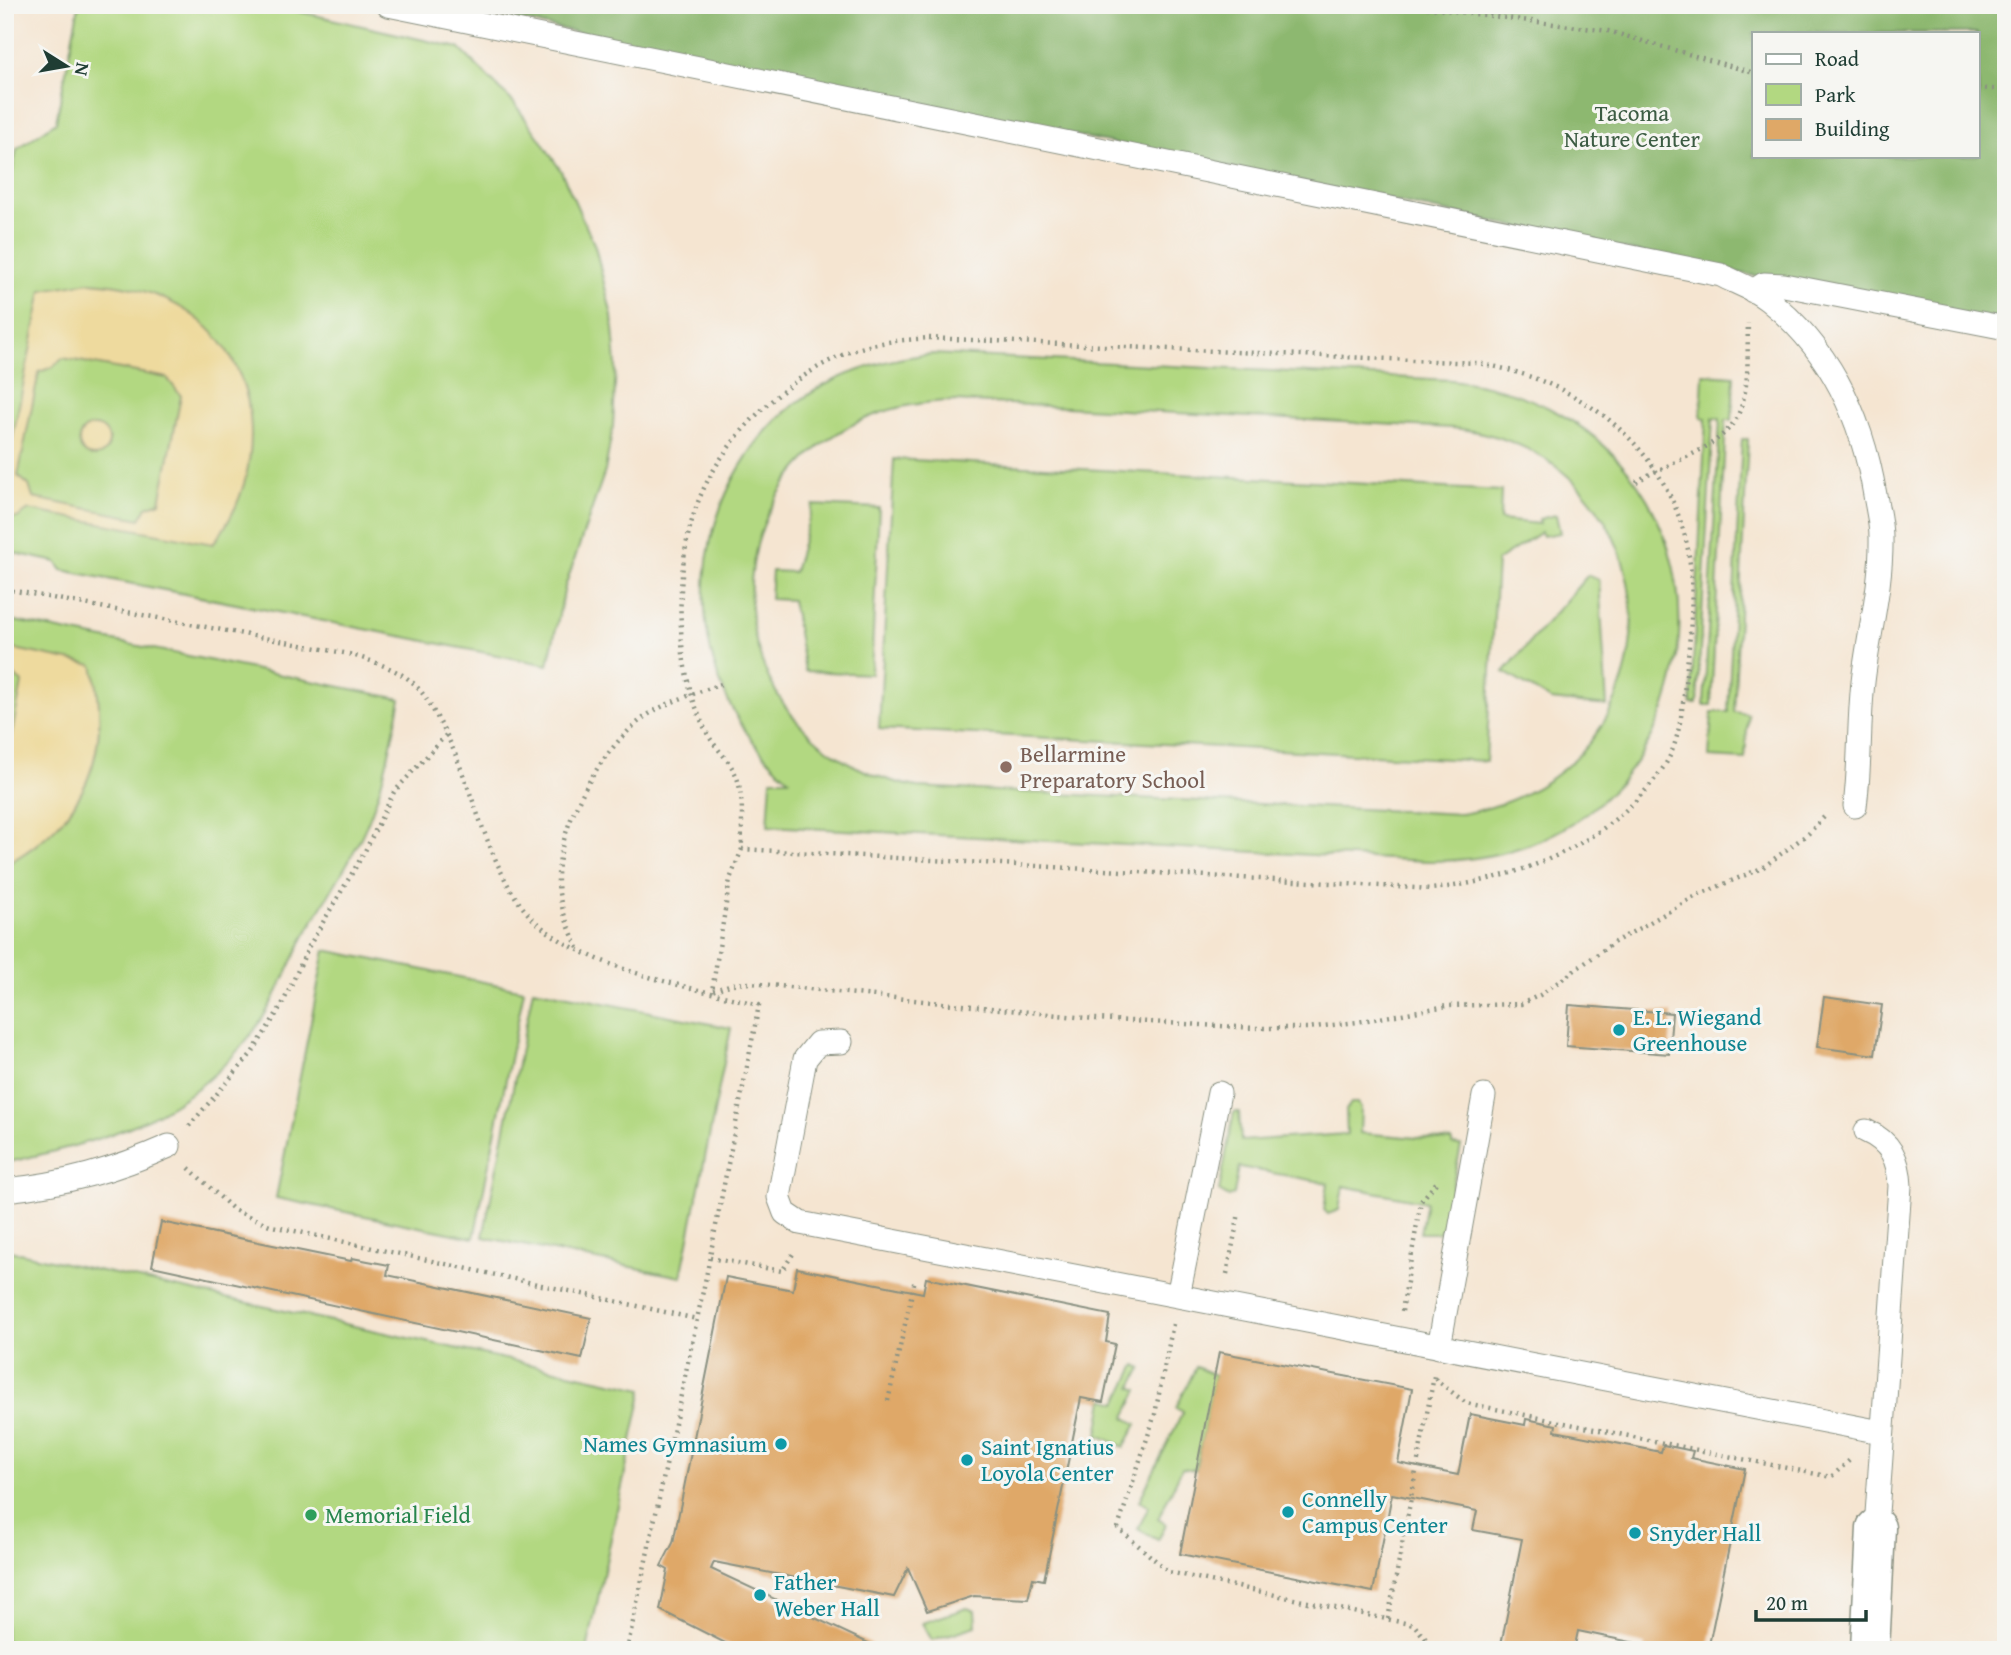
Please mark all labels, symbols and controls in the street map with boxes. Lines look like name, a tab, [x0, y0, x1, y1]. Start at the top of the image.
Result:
north arrow	[32, 32, 102, 102]
legend	[1752, 32, 1980, 158]
text: Road	[1815, 43, 1860, 74]
text: N	[68, 60, 98, 78]
text: Park	[1815, 79, 1856, 110]
park label: Tacoma Nature Center	[1564, 96, 1701, 155]
text: Building	[1815, 113, 1890, 144]
place label: Bellarmine Preparatory School	[1020, 737, 1205, 796]
marker: Bellarmine Preparatory School	[998, 759, 1014, 775]
place label: E. L. Wiegand Greenhouse	[1633, 1000, 1762, 1059]
marker: E. L. Wiegand Greenhouse	[1611, 1022, 1627, 1038]
place label: Names Gymnasium	[583, 1427, 767, 1460]
place label: Saint Ignatius Loyola Center	[981, 1430, 1114, 1489]
marker: Names Gymnasium	[773, 1436, 789, 1452]
marker: Saint Ignatius Loyola Center	[959, 1452, 975, 1468]
place label: Connelly Campus Center	[1302, 1482, 1448, 1541]
place label: Memorial Field	[325, 1498, 471, 1531]
marker: Connelly Campus Center	[1280, 1504, 1296, 1520]
marker: Memorial Field	[303, 1507, 319, 1523]
place label: Snyder Hall	[1649, 1516, 1761, 1549]
marker: Snyder Hall	[1627, 1525, 1643, 1541]
place label: Father Weber Hall	[774, 1565, 880, 1624]
scale bar	[1756, 1578, 1866, 1622]
marker: Father Weber Hall	[752, 1587, 768, 1603]
text: 20 m	[1766, 1587, 1808, 1618]

